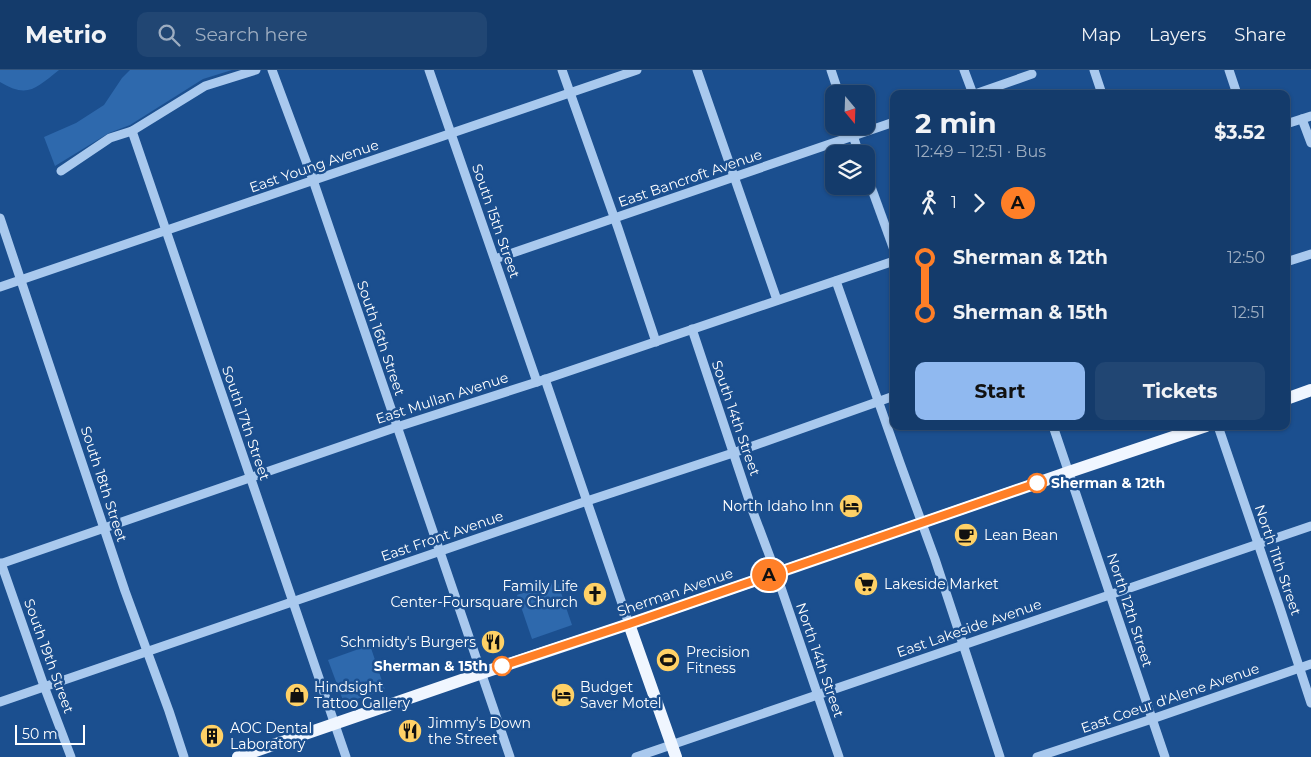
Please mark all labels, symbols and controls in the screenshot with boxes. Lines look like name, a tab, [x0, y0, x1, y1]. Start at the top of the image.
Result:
search box	[137, 12, 487, 57]
text: Metrio	[25, 20, 107, 49]
icon: search	[155, 21, 183, 49]
text: Search here	[195, 23, 308, 46]
text: Map	[1081, 24, 1121, 46]
text: Layers	[1149, 24, 1206, 46]
text: Share	[1234, 24, 1286, 46]
north arrow	[825, 85, 875, 135]
map controls	[825, 85, 875, 195]
text: 2 min	[915, 106, 997, 140]
text: $3.52	[1214, 121, 1265, 144]
street label: East Young Avenue	[247, 135, 381, 197]
text: 12:49 – 12:51 · Bus	[915, 142, 1046, 161]
street label: East Bancroft Avenue	[616, 145, 764, 211]
button: layers	[825, 145, 875, 195]
street label: South 15th Street	[468, 161, 524, 281]
icon: walk	[915, 189, 943, 217]
icon: forward	[965, 189, 993, 217]
text: A	[1011, 192, 1025, 214]
text: 1	[951, 193, 957, 212]
text: Sherman & 12th	[953, 246, 1108, 269]
text: 12:50	[1227, 248, 1265, 267]
street label: South 16th Street	[353, 278, 409, 398]
text: Sherman & 15th	[953, 301, 1108, 324]
text: 12:51	[1232, 303, 1265, 322]
street label: South 14th Street	[708, 358, 764, 478]
button: Start	[915, 362, 1085, 420]
button: Tickets	[1095, 362, 1265, 420]
street label: South 17th Street	[218, 363, 274, 483]
street label: East Mullan Avenue	[373, 368, 511, 428]
street label: South 18th Street	[77, 424, 131, 544]
marker: Sherman & 12th	[1027, 473, 1047, 493]
place label: Sherman & 12th	[1051, 474, 1165, 492]
hotel icon: North Idaho Inn	[838, 493, 864, 519]
place label: North Idaho Inn	[722, 497, 834, 515]
street label: North 11th Street	[1251, 502, 1306, 618]
street label: East Front Avenue	[378, 507, 506, 565]
cafe icon: Lean Bean	[953, 522, 979, 548]
place label: Lean Bean	[984, 526, 1058, 544]
street label: North 12th Street	[1103, 551, 1157, 670]
line badge: A	[753, 559, 785, 591]
street label: Sherman Avenue	[615, 564, 735, 620]
text: A	[762, 564, 776, 586]
supermarket icon: Lakeside Market	[853, 571, 879, 597]
place label: Lakeside Market	[884, 575, 999, 593]
place label: Family Life Center-Foursquare Church	[390, 577, 578, 611]
church icon: Family Life Center-Foursquare Church	[582, 581, 608, 607]
street label: East Lakeside Avenue	[894, 595, 1044, 661]
street label: South 19th Street	[20, 596, 78, 716]
street label: North 14th Street	[792, 600, 848, 720]
restaurant icon: Schmidty's Burgers	[480, 629, 506, 655]
place label: Schmidty's Burgers	[340, 633, 476, 651]
place label: Precision Fitness	[686, 643, 750, 677]
sports icon: Precision Fitness	[655, 647, 681, 673]
marker: Sherman & 15th	[492, 656, 512, 676]
place label: Sherman & 15th	[374, 657, 488, 675]
street label: East Coeur d'Alene Avenue	[1078, 659, 1262, 737]
place label: Hindsight Tattoo Gallery	[314, 678, 411, 712]
place label: Budget Saver Motel	[580, 678, 662, 712]
shop icon: Hindsight Tattoo Gallery	[284, 682, 310, 708]
hotel icon: Budget Saver Motel	[550, 682, 576, 708]
place label: Jimmy's Down the Street	[427, 714, 531, 748]
restaurant icon: Jimmy's Down the Street	[397, 718, 423, 744]
place label: AOC Dental Laboratory	[230, 719, 312, 753]
scale bar	[15, 722, 85, 745]
building icon: AOC Dental Laboratory	[199, 723, 225, 749]
text: 50 m	[22, 725, 58, 743]

